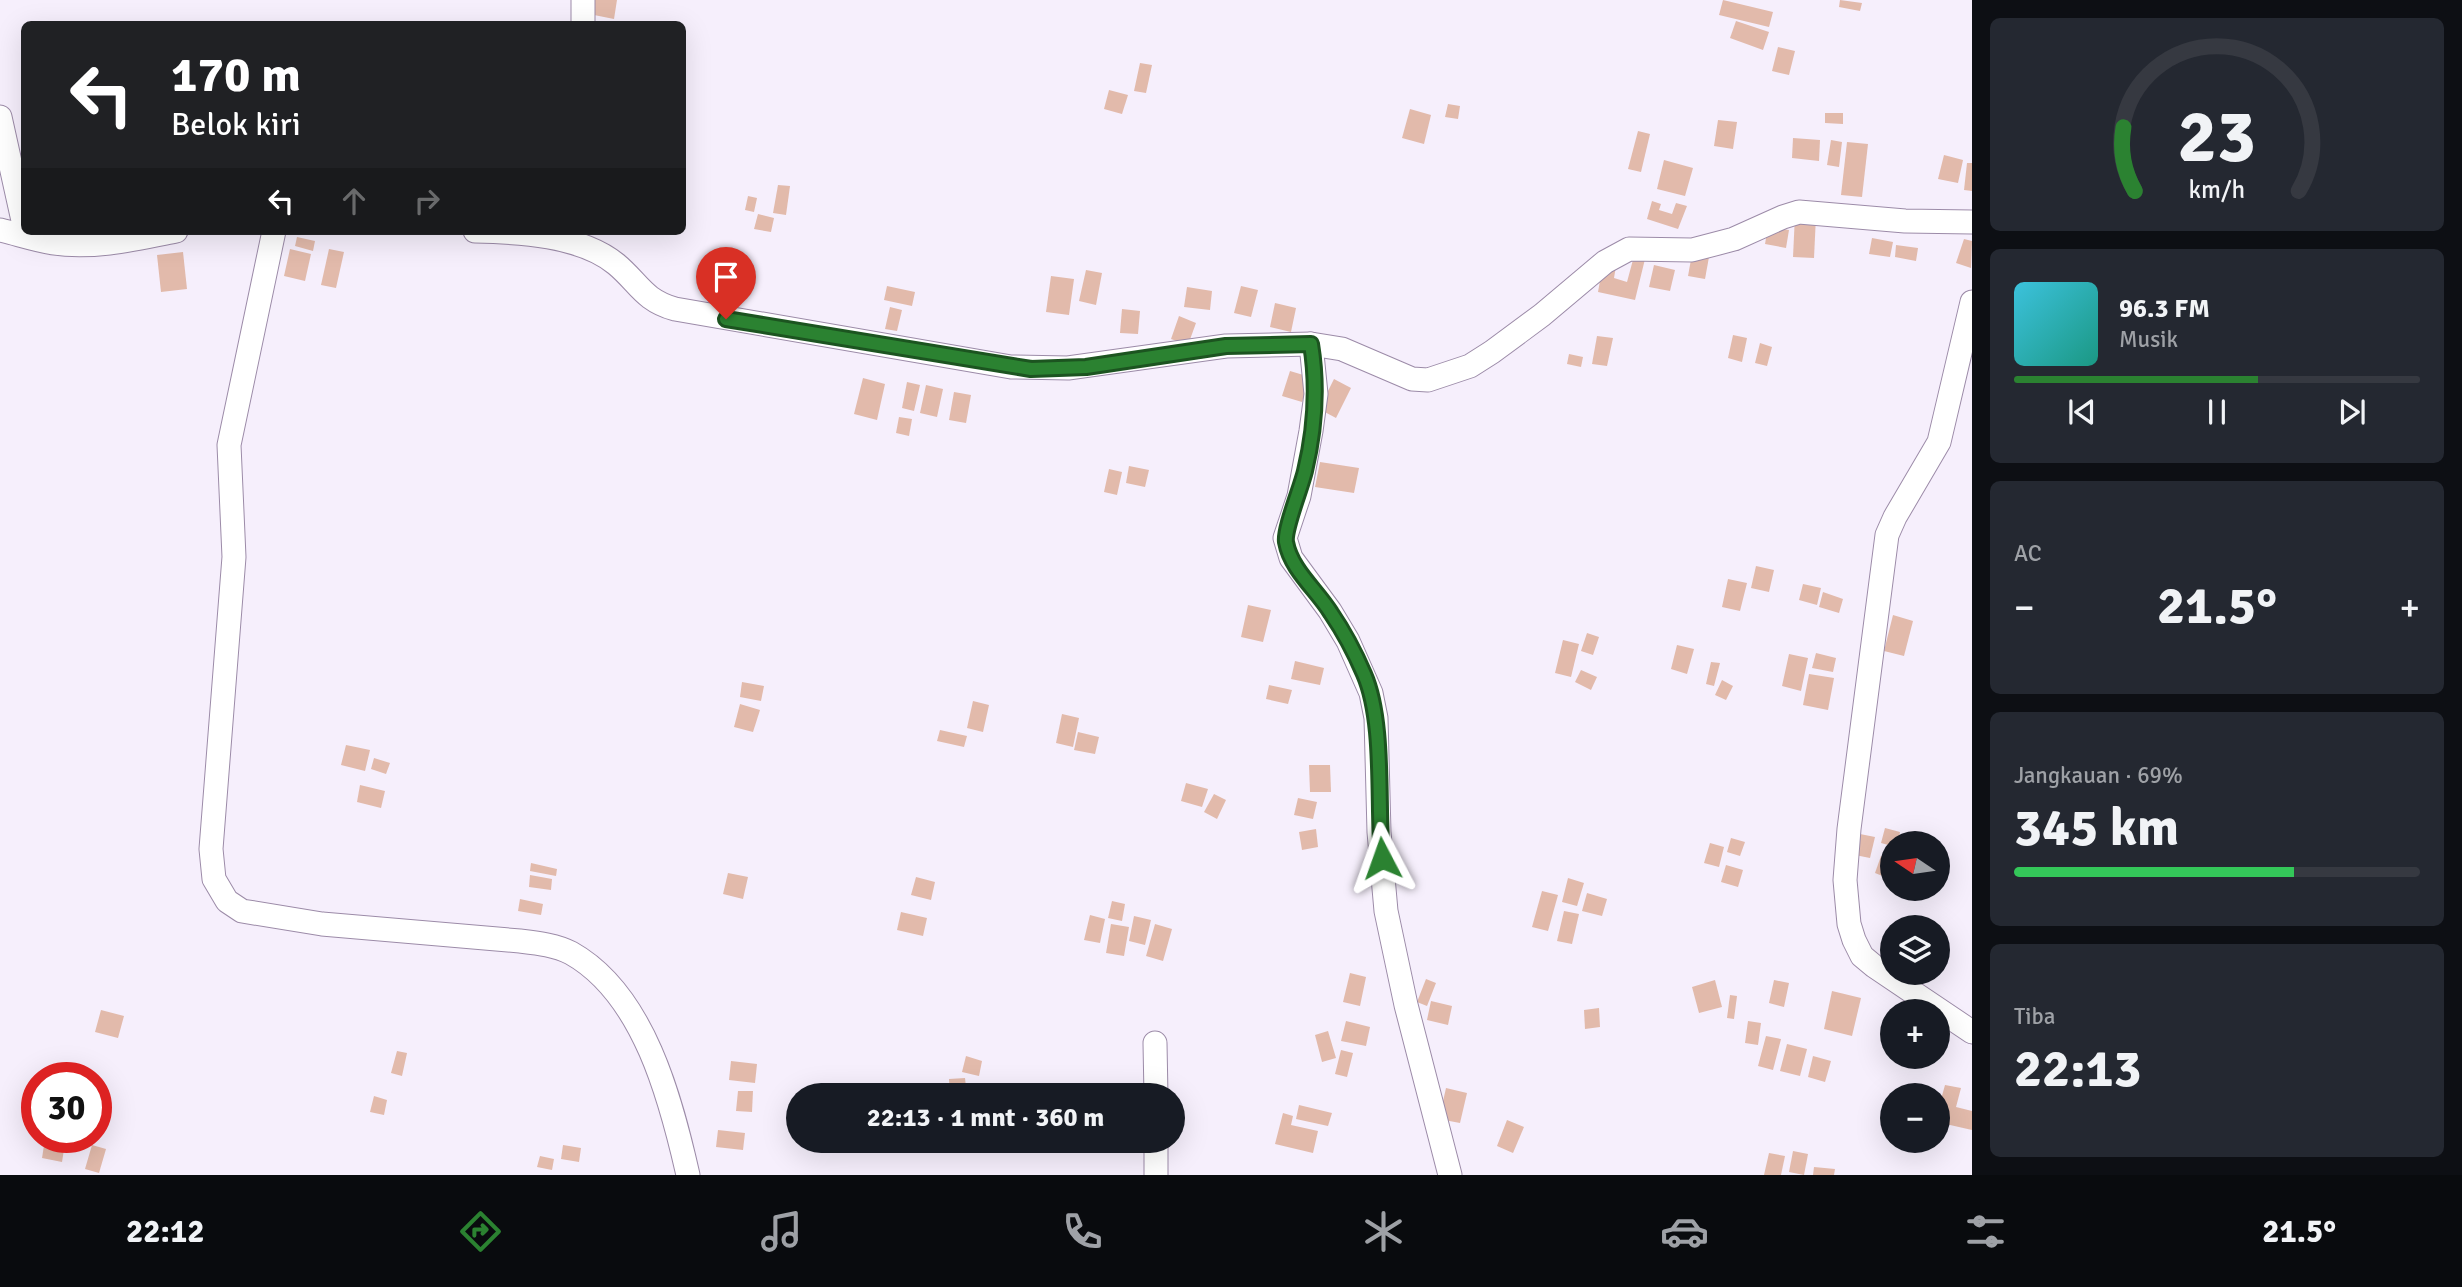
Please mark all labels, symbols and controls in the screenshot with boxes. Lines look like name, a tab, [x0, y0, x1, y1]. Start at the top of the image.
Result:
text: 170 m	[171, 45, 301, 105]
icon: left	[56, 49, 147, 140]
text: 23	[2178, 93, 2256, 182]
text: Belok kiri	[171, 105, 301, 144]
text: km/h	[2189, 174, 2245, 205]
icon: left	[262, 182, 300, 220]
icon: ahead	[335, 182, 373, 220]
icon: right	[408, 182, 446, 220]
pin	[696, 247, 756, 319]
icon: arrive	[707, 258, 745, 296]
text: 96.3 FM	[2119, 293, 2210, 325]
text: Musik	[2119, 325, 2178, 354]
icon: previous	[2063, 393, 2101, 431]
icon: pause	[2198, 393, 2236, 431]
icon: next	[2333, 393, 2371, 431]
text: AC	[2014, 539, 2042, 568]
text: 21.5°	[2157, 574, 2277, 638]
text: −	[2014, 584, 2035, 631]
text: +	[2399, 584, 2420, 631]
text: Jangkauan · 69%	[2014, 761, 2183, 790]
text: 345 km	[2014, 796, 2179, 860]
position arrow	[1345, 821, 1419, 895]
north arrow	[1880, 831, 1950, 901]
map controls	[1880, 831, 1950, 1153]
button: layers	[1880, 915, 1950, 985]
button: +	[1880, 999, 1950, 1069]
text: Tiba	[2014, 1002, 2055, 1031]
text: 22:13	[2014, 1037, 2142, 1101]
speed limit sign: 30	[21, 1062, 112, 1153]
button: −	[1880, 1083, 1950, 1153]
text: 22:13 · 1 mnt · 360 m	[867, 1102, 1104, 1134]
icon: directions	[456, 1207, 505, 1256]
icon: music	[757, 1207, 806, 1256]
icon: phone	[1058, 1207, 1107, 1256]
icon: climate	[1359, 1207, 1408, 1256]
icon: car	[1660, 1207, 1709, 1256]
icon: filters	[1961, 1207, 2010, 1256]
text: 22:12	[126, 1212, 205, 1251]
text: 21.5°	[2262, 1212, 2336, 1251]

